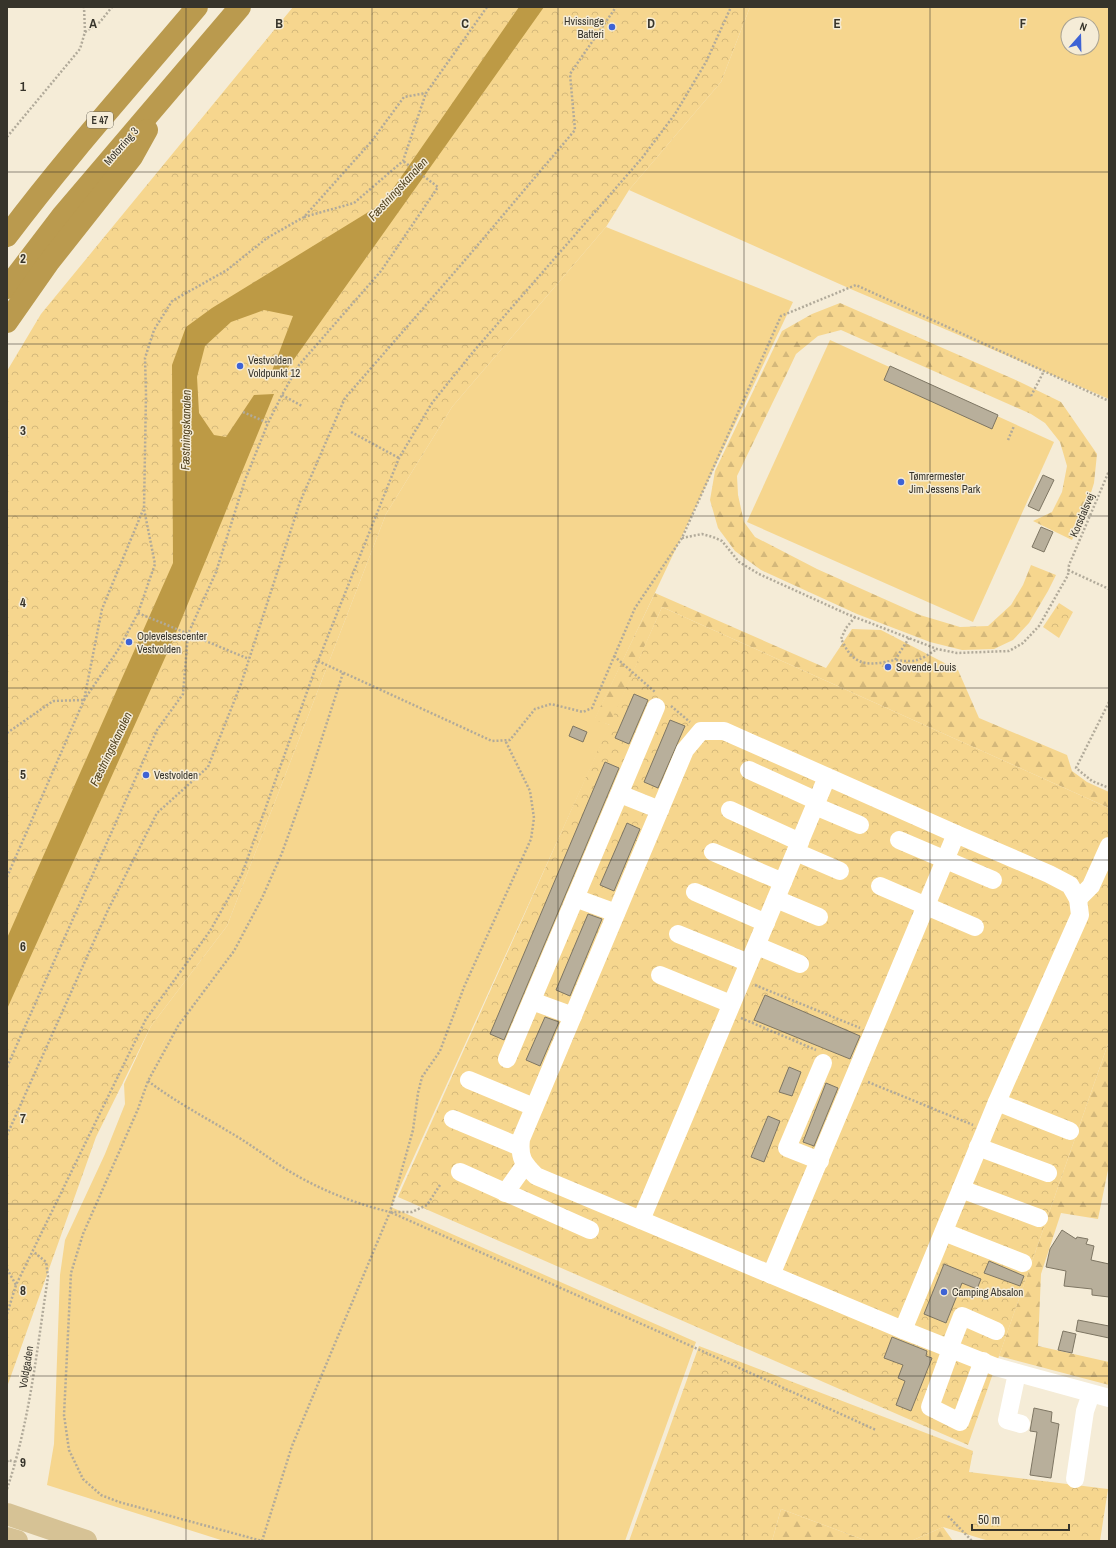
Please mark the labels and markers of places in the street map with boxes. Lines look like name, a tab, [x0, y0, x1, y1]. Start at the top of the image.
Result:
place label: Hvissinge Batteri	[564, 14, 604, 41]
marker: Hvissinge Batteri	[607, 22, 617, 32]
place label: Vestvolden Voldpunkt 12	[248, 353, 300, 380]
marker: Vestvolden Voldpunkt 12	[235, 361, 245, 371]
place label: Tømrermester Jim Jessens Park	[909, 469, 981, 496]
marker: Tømrermester Jim Jessens Park	[896, 477, 906, 487]
place label: Oplevelsescenter Vestvolden	[137, 629, 207, 656]
marker: Oplevelsescenter Vestvolden	[124, 637, 134, 647]
place label: Sovende Louis	[896, 660, 957, 674]
marker: Sovende Louis	[883, 662, 893, 672]
place label: Vestvolden	[154, 768, 198, 782]
marker: Vestvolden	[141, 770, 151, 780]
place label: Camping Absalon	[952, 1285, 1023, 1299]
marker: Camping Absalon	[939, 1287, 949, 1297]

